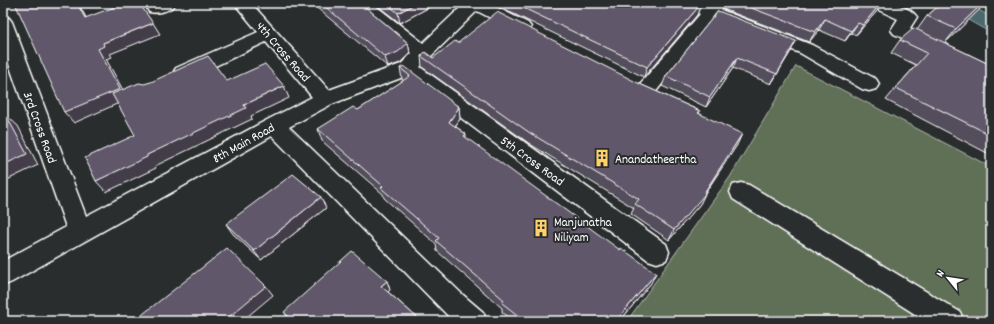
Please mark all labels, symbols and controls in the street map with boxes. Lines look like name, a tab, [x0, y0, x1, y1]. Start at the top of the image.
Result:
street label: 4th Cross Road	[251, 18, 314, 87]
street label: 3rd Cross Road	[17, 89, 60, 166]
street label: 8th Main Road	[210, 119, 279, 169]
street label: 5th Cross Road	[496, 132, 567, 192]
building icon: Anandatheertha	[592, 148, 612, 168]
place label: Anandatheertha	[615, 151, 697, 170]
place label: Manjunatha Niliyam	[554, 214, 613, 248]
building icon: Manjunatha Niliyam	[531, 218, 551, 238]
north arrow	[928, 258, 968, 298]
text: N	[933, 267, 950, 280]

